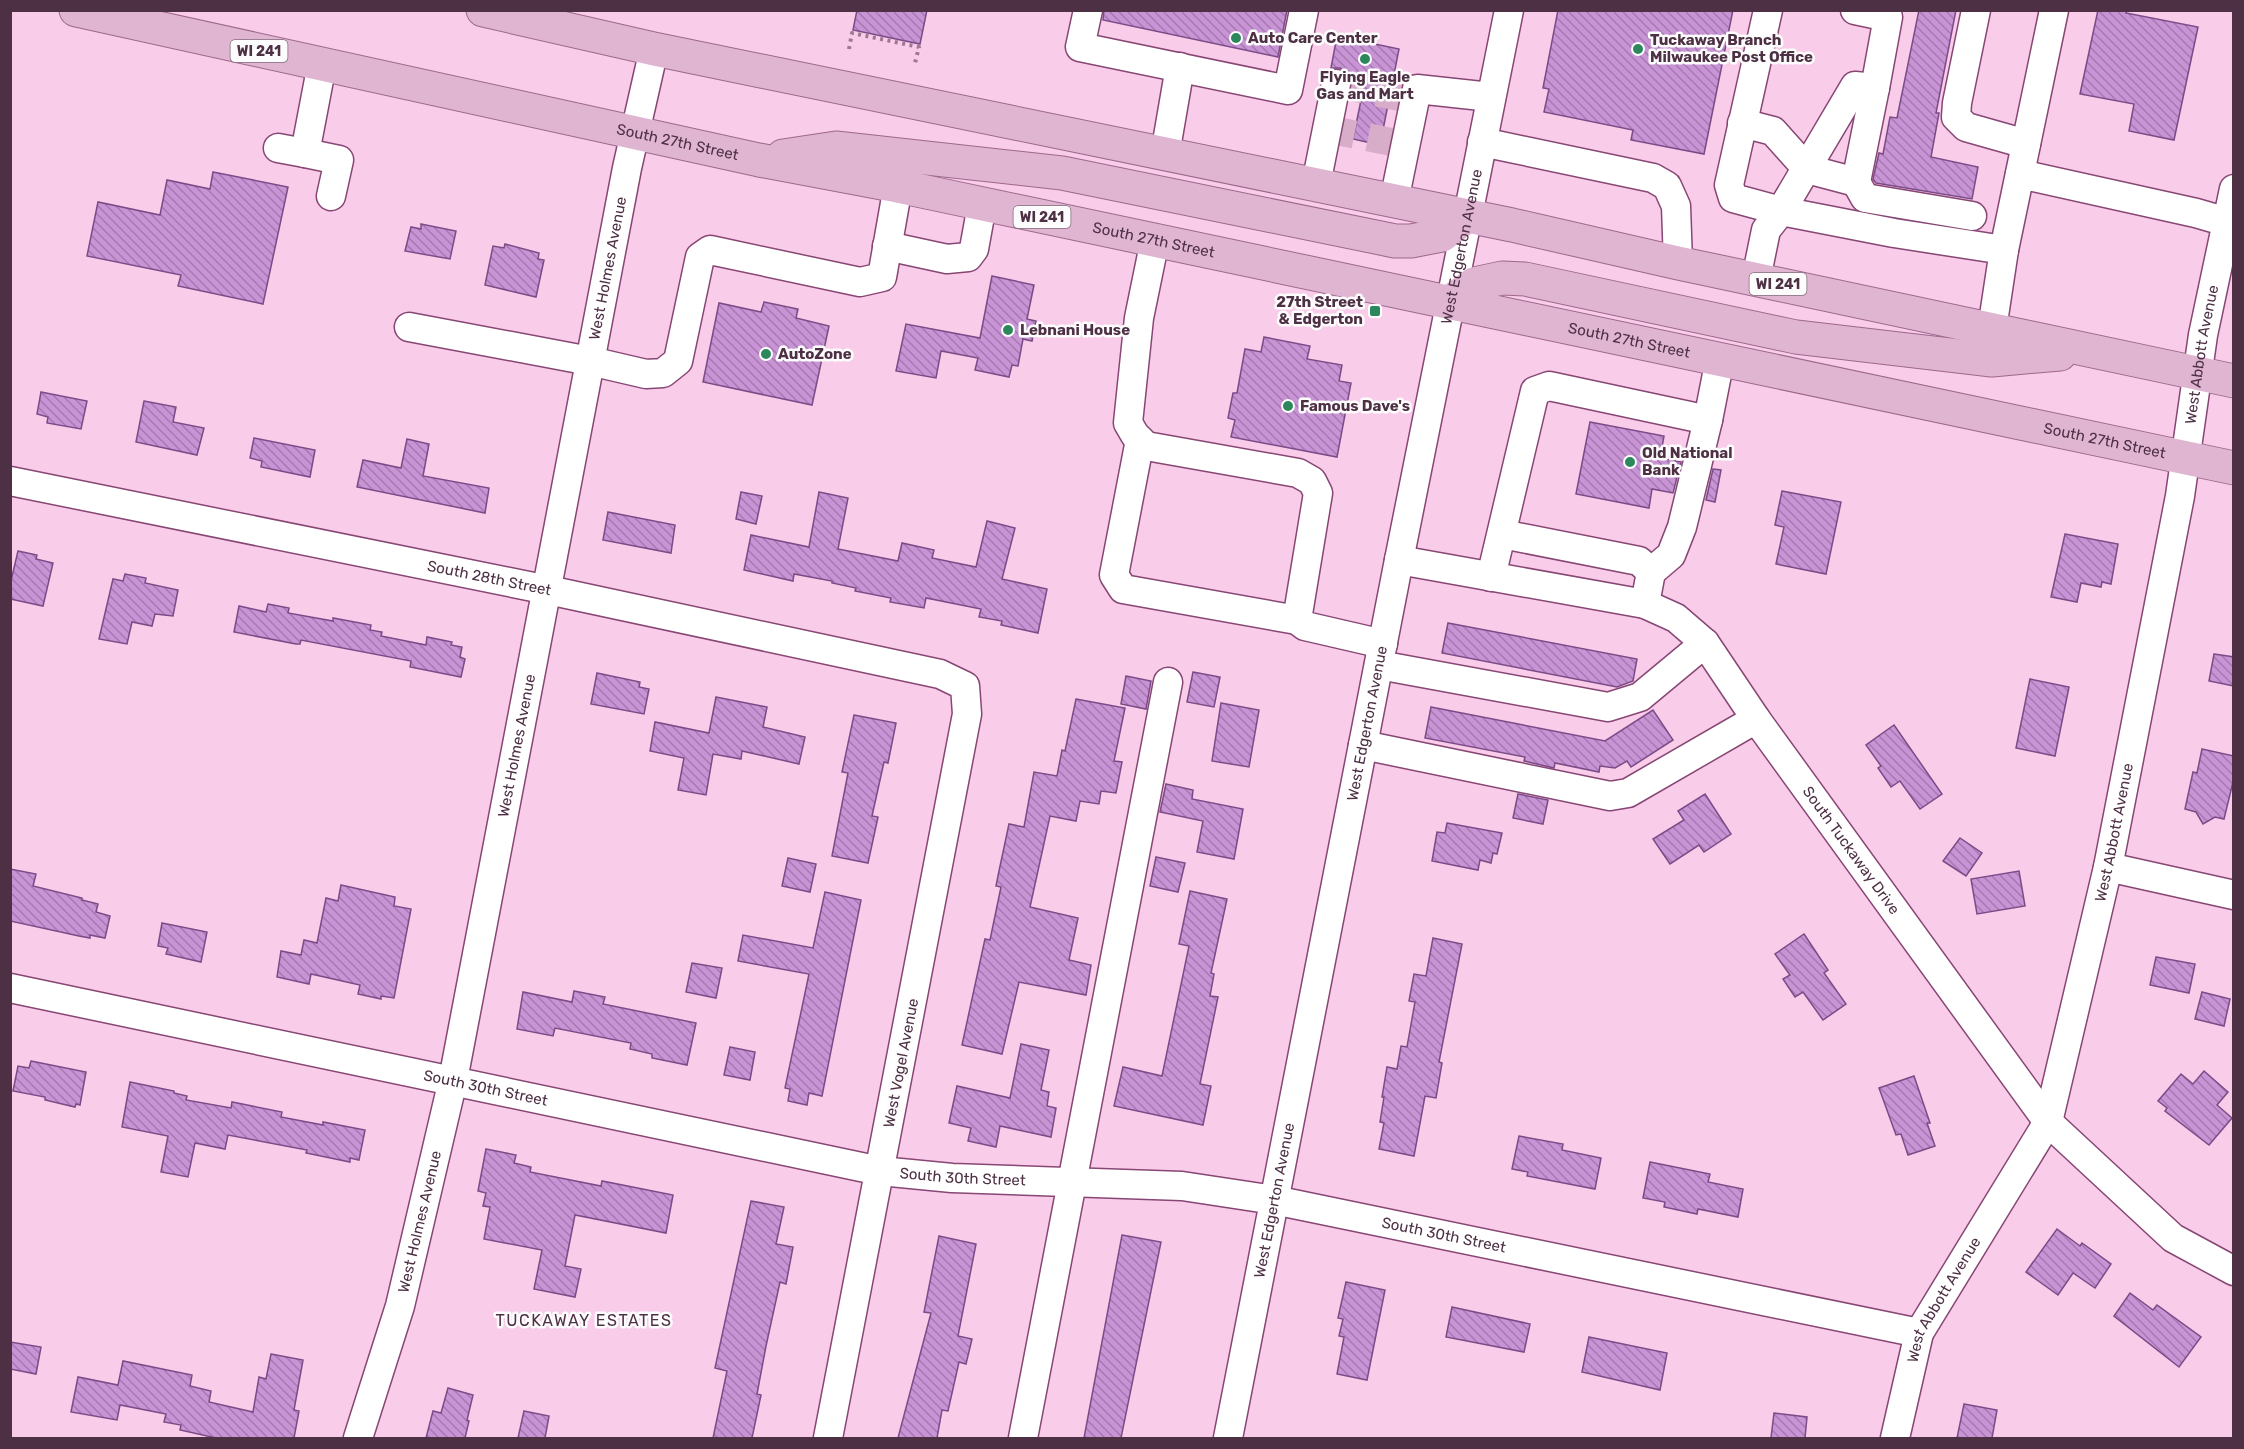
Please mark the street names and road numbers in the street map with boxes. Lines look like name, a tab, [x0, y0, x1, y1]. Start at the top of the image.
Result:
road number: WI 241	[230, 40, 288, 62]
street label: South 27th Street	[615, 120, 740, 164]
street label: West Edgerton Avenue	[1437, 168, 1486, 326]
street label: West Holmes Avenue	[585, 195, 630, 341]
road number: WI 241	[1014, 206, 1070, 228]
street label: South 27th Street	[1091, 218, 1216, 262]
road number: WI 241	[1750, 273, 1806, 295]
street label: West Abbott Avenue	[2181, 283, 2222, 425]
street label: South 27th Street	[1567, 319, 1692, 362]
street label: South 27th Street	[2042, 419, 2168, 462]
street label: South 28th Street	[426, 557, 553, 599]
street label: West Edgerton Avenue	[1343, 644, 1391, 803]
street label: West Holmes Avenue	[494, 672, 539, 819]
street label: West Abbott Avenue	[2091, 762, 2137, 904]
street label: South Tuckaway Drive	[1799, 783, 1904, 918]
street label: West Vogel Avenue	[880, 997, 922, 1129]
street label: South 30th Street	[422, 1066, 549, 1110]
street label: West Edgerton Avenue	[1250, 1121, 1298, 1280]
street label: West Holmes Avenue	[394, 1149, 445, 1295]
street label: South 30th Street	[899, 1164, 1026, 1190]
street label: South 30th Street	[1380, 1213, 1508, 1257]
street label: West Abbott Avenue	[1903, 1234, 1984, 1364]

